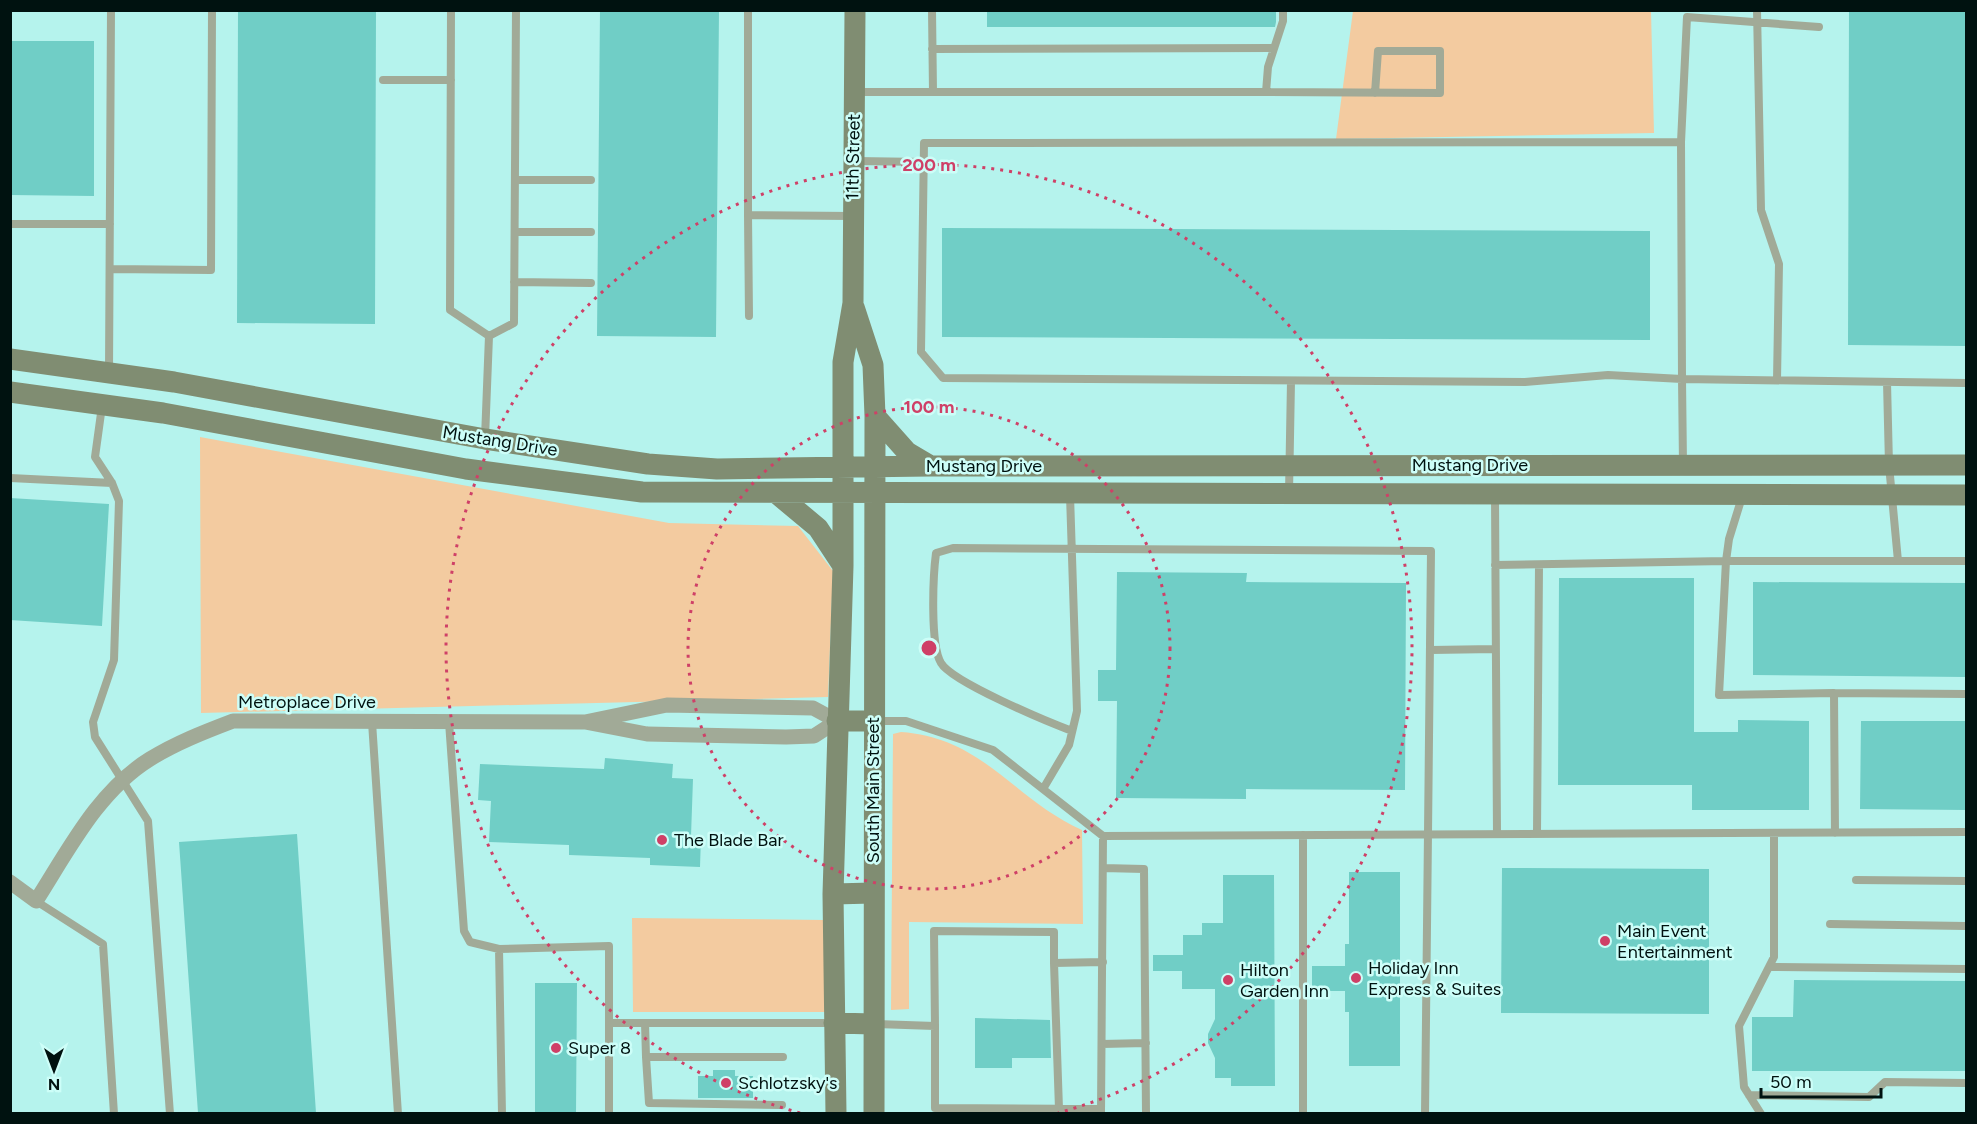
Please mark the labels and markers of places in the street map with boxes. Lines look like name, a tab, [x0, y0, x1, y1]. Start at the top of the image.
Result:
centre of rings	[919, 638, 939, 658]
place label: The Blade Bar	[674, 829, 783, 851]
marker: The Blade Bar	[655, 833, 669, 847]
place label: Main Event Entertainment	[1617, 920, 1733, 963]
marker: Main Event Entertainment	[1598, 934, 1612, 948]
place label: Holiday Inn Express & Suites	[1368, 957, 1501, 1000]
place label: Hilton Garden Inn	[1240, 959, 1329, 1002]
marker: Holiday Inn Express & Suites	[1349, 971, 1363, 985]
marker: Hilton Garden Inn	[1221, 973, 1235, 987]
place label: Super 8	[568, 1037, 631, 1059]
marker: Super 8	[549, 1041, 563, 1055]
place label: Schlotzsky's	[738, 1072, 837, 1094]
marker: Schlotzsky's	[719, 1076, 733, 1090]

